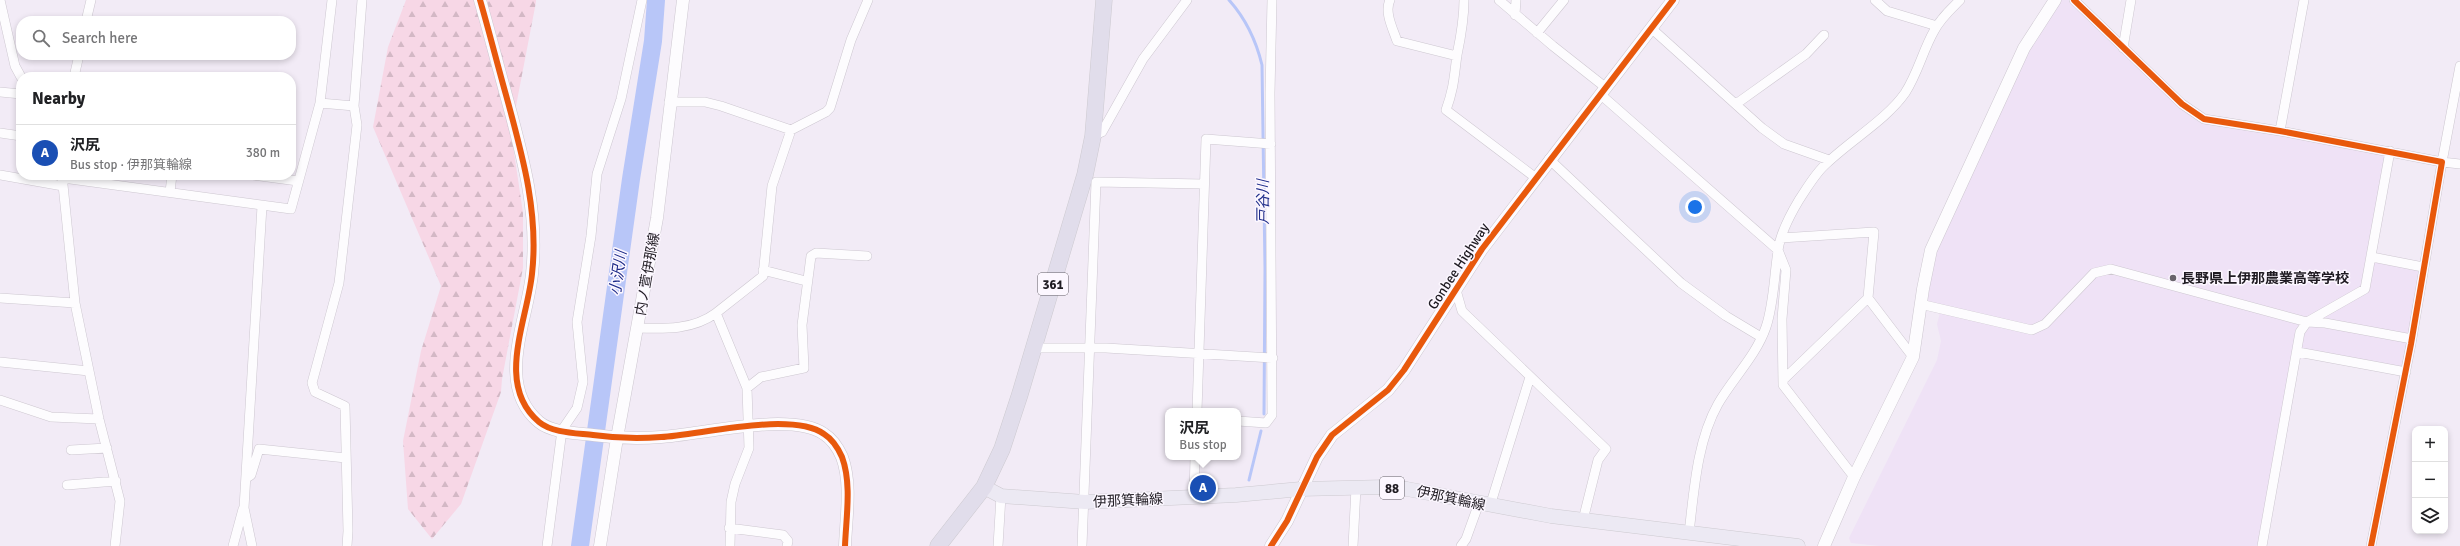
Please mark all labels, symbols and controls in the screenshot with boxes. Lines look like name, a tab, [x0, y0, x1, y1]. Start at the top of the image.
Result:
search box	[16, 16, 296, 60]
icon: search	[30, 27, 52, 49]
text: Search here	[62, 29, 138, 47]
text: Nearby	[32, 88, 85, 109]
text: 沢尻	[70, 136, 100, 154]
text: A	[41, 145, 49, 161]
text: 380 m	[246, 145, 280, 161]
text: Bus stop · 伊那箕輪線	[70, 157, 192, 173]
water label: 戸谷川	[1254, 178, 1272, 225]
your location	[1685, 197, 1705, 217]
street label: Gonbee Highway	[1424, 219, 1493, 313]
street label: 内ノ萱伊那線	[632, 231, 663, 317]
water label: 小沢川	[606, 247, 630, 297]
place label: 長野県上伊那農業高等学校	[2181, 270, 2349, 287]
road number: 361	[1038, 273, 1068, 295]
marker: 長野県上伊那農業高等学校	[2168, 273, 2178, 283]
popup	[1165, 408, 1241, 460]
text: 沢尻	[1179, 419, 1209, 437]
map controls	[2412, 426, 2448, 534]
button: +	[2412, 426, 2448, 462]
text: Bus stop	[1179, 437, 1227, 453]
button: −	[2412, 462, 2448, 498]
pin: A	[1190, 473, 1216, 503]
road number: 88	[1380, 477, 1404, 499]
street label: 伊那箕輪線	[1415, 483, 1487, 514]
street label: 伊那箕輪線	[1093, 490, 1163, 511]
button: layers	[2412, 498, 2448, 534]

